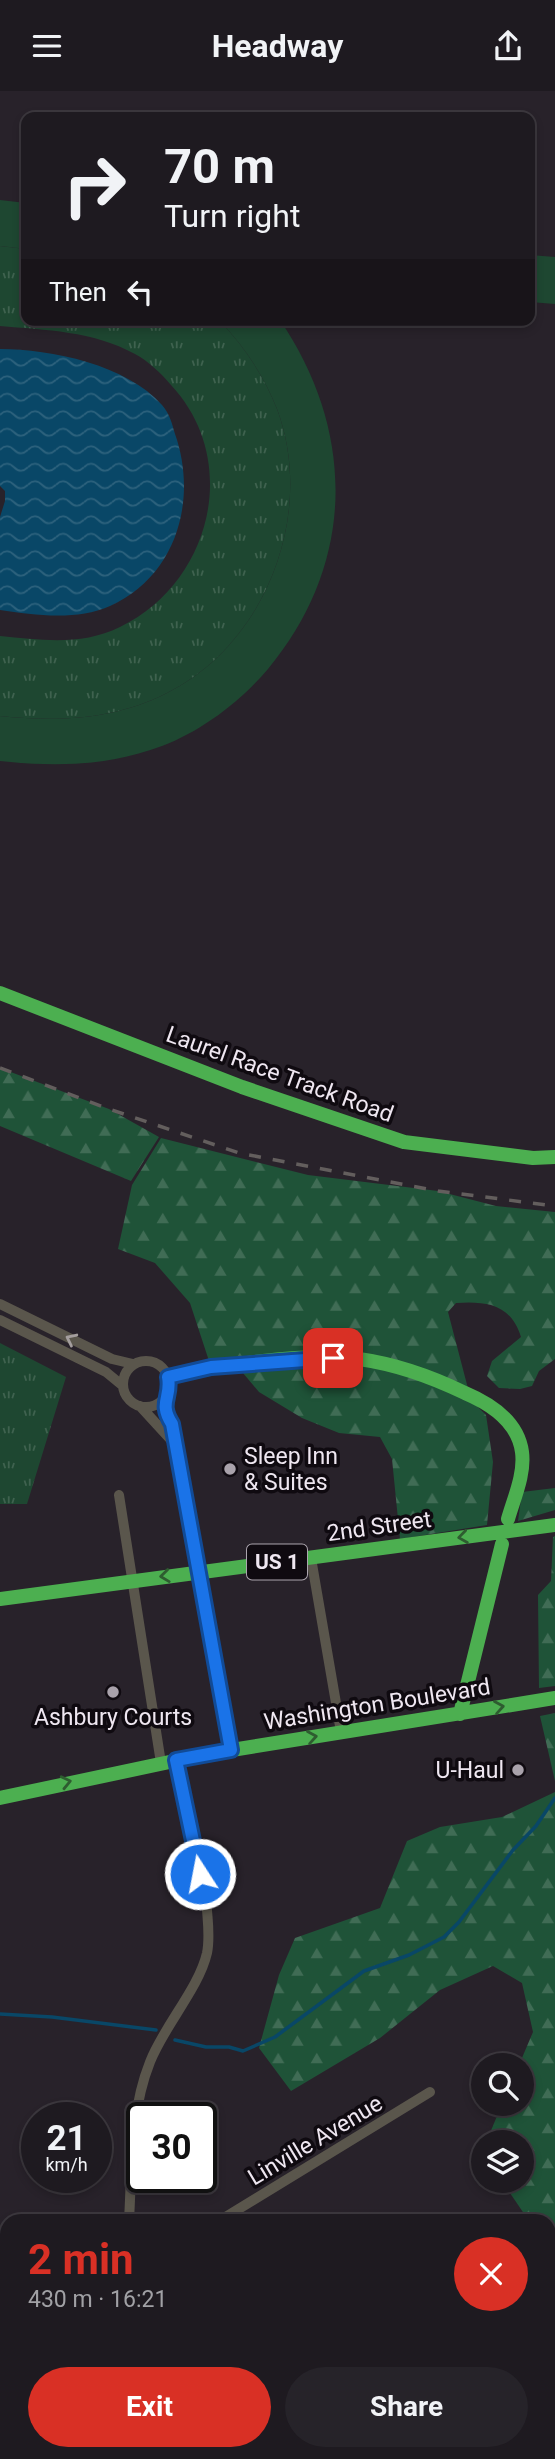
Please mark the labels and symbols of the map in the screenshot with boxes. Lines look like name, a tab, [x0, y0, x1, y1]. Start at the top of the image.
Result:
street label: Laurel Race Track Road	[163, 1021, 397, 1128]
pin	[303, 1328, 363, 1388]
one-way arrow	[66, 1333, 78, 1347]
place label: Sleep Inn & Suites	[244, 1443, 338, 1496]
marker: Sleep Inn & Suites	[222, 1461, 238, 1477]
street label: 2nd Street	[325, 1506, 433, 1547]
one-way arrow	[457, 1530, 469, 1545]
road number: US 1	[247, 1545, 307, 1579]
one-way arrow	[159, 1568, 170, 1583]
street label: Washington Boulevard	[262, 1673, 492, 1736]
marker: Ashbury Courts	[105, 1684, 121, 1700]
one-way arrow	[493, 1700, 505, 1715]
place label: Ashbury Courts	[34, 1704, 192, 1731]
one-way arrow	[306, 1730, 318, 1745]
place label: U-Haul	[436, 1757, 504, 1784]
marker: U-Haul	[510, 1762, 526, 1778]
one-way arrow	[60, 1776, 72, 1790]
position arrow	[163, 1837, 237, 1911]
street label: Linville Avenue	[243, 2090, 387, 2191]
speed limit sign: 30	[126, 2102, 217, 2193]

